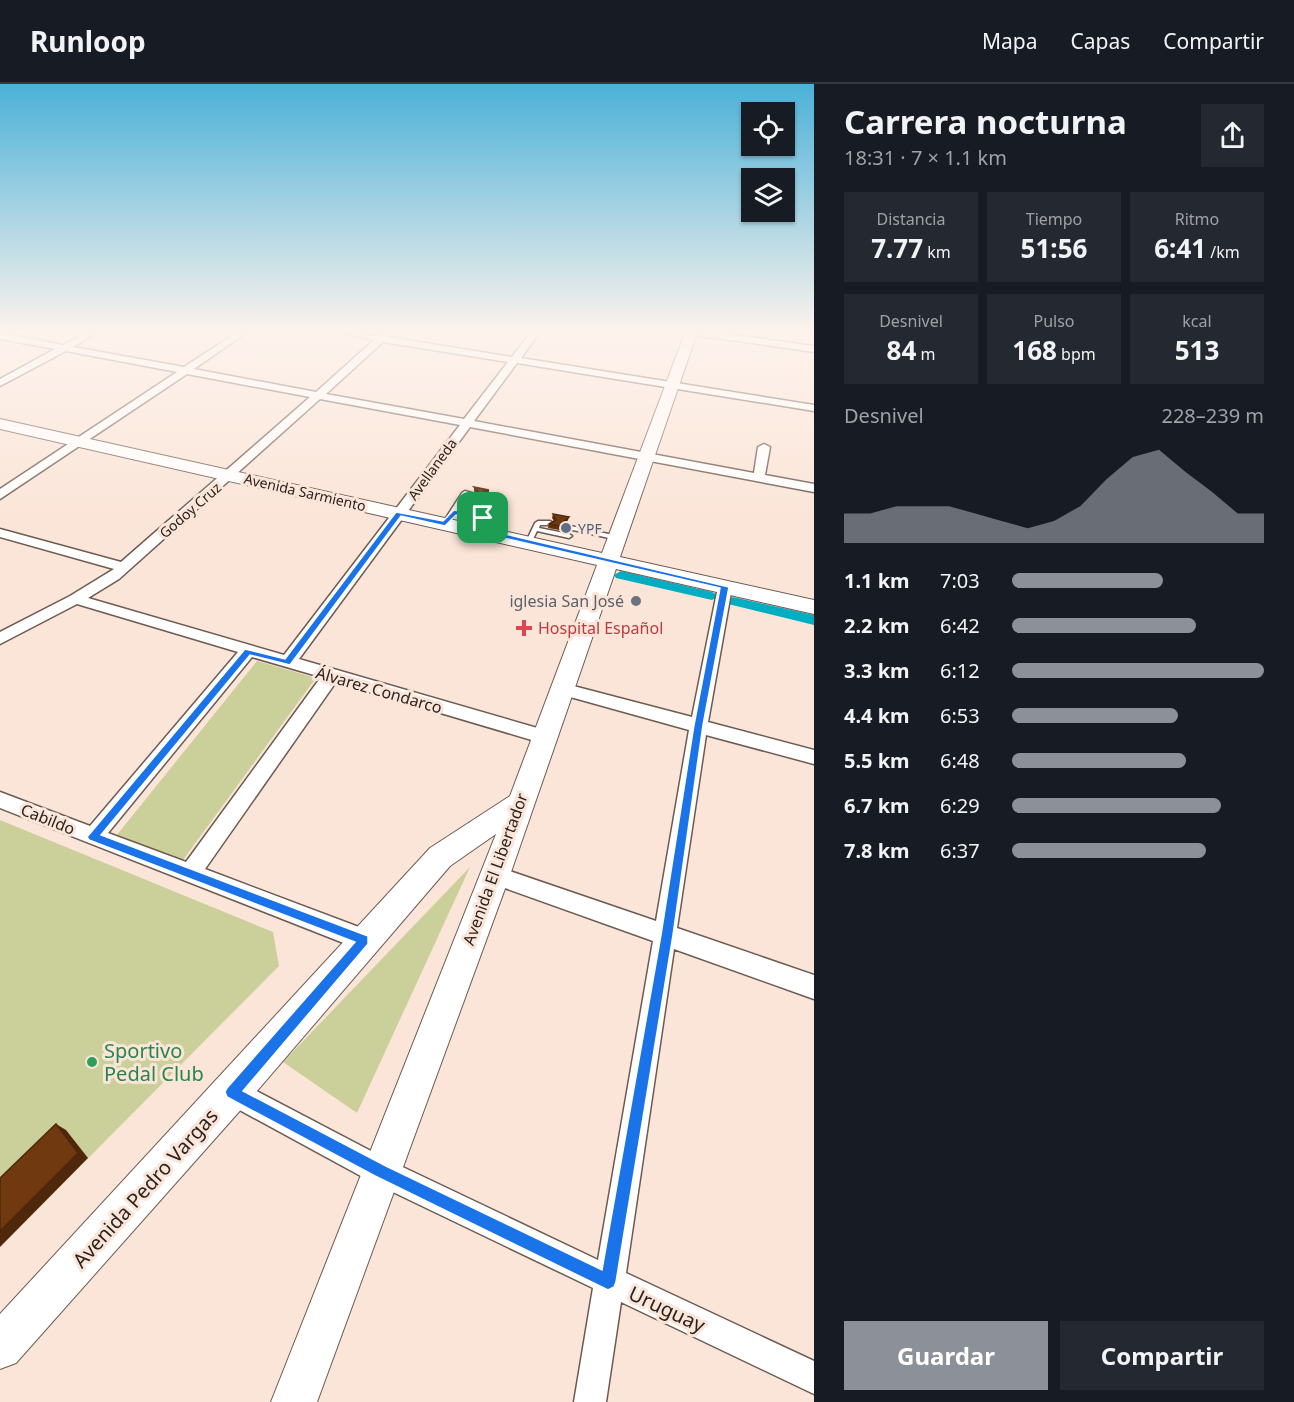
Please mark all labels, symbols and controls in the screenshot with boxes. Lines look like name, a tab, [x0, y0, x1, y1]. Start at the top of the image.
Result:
text: Runloop	[30, 22, 146, 60]
text: Mapa	[982, 27, 1038, 55]
text: Capas	[1071, 27, 1130, 55]
text: Compartir	[1163, 27, 1264, 55]
text: Carrera nocturna	[844, 99, 1127, 144]
map controls	[741, 102, 795, 222]
button: locate	[741, 102, 795, 156]
button: share	[1201, 104, 1264, 167]
text: 18:31 · 7 × 1.1 km	[844, 144, 1007, 171]
button: layers	[741, 168, 795, 222]
text: Distancia	[877, 208, 945, 230]
text: Tiempo	[1026, 208, 1082, 230]
text: Ritmo	[1175, 208, 1219, 230]
text: 7.77	[871, 230, 923, 266]
text: 51:56	[1021, 230, 1087, 266]
text: 6:41	[1154, 230, 1206, 266]
text: km	[923, 241, 951, 263]
text: /km	[1206, 241, 1240, 263]
text: Desnivel	[879, 310, 943, 332]
text: Pulso	[1033, 310, 1075, 332]
text: kcal	[1182, 310, 1212, 332]
text: 84	[887, 332, 916, 368]
text: 168	[1012, 332, 1057, 368]
text: 513	[1175, 332, 1219, 368]
text: m	[916, 343, 935, 365]
text: bpm	[1057, 343, 1096, 365]
text: Desnivel	[844, 402, 924, 429]
text: 228–239 m	[1161, 402, 1264, 429]
street label: Avellaneda	[403, 434, 461, 504]
street label: Avenida Sarmiento	[242, 469, 368, 515]
street label: Godoy Cruz	[155, 478, 225, 542]
pin	[457, 492, 508, 543]
icon: arrive	[466, 501, 499, 534]
place label: YPF	[578, 519, 602, 538]
marker: YPF	[559, 521, 573, 535]
text: 1.1 km	[844, 567, 910, 594]
text: 7:03	[940, 567, 980, 594]
place label: iglesia San José	[509, 590, 624, 612]
marker: iglesia San José	[629, 594, 643, 608]
text: 2.2 km	[844, 612, 910, 639]
text: 6:42	[940, 612, 980, 639]
place label: Hospital Español	[538, 617, 663, 639]
marker: Hospital Español	[515, 619, 533, 637]
text: 3.3 km	[844, 657, 910, 684]
text: 6:12	[940, 657, 980, 684]
street label: Álvarez Condarco	[313, 661, 445, 719]
text: 4.4 km	[844, 702, 910, 729]
text: 6:53	[940, 702, 980, 729]
text: 5.5 km	[844, 747, 910, 774]
text: 6:48	[940, 747, 980, 774]
street label: Avenida El Libertador	[457, 790, 533, 948]
text: 6.7 km	[844, 792, 910, 819]
text: 6:29	[940, 792, 980, 819]
street label: Cabildo	[18, 798, 78, 840]
text: 7.8 km	[844, 837, 910, 864]
text: 6:37	[940, 837, 980, 864]
place label: Sportivo Pedal Club	[104, 1037, 204, 1087]
marker: Sportivo Pedal Club	[85, 1055, 99, 1069]
street label: Avenida Pedro Vargas	[66, 1103, 224, 1273]
street label: Uruguay	[624, 1280, 710, 1339]
button: Guardar	[844, 1321, 1048, 1390]
button: Compartir	[1060, 1321, 1264, 1390]

